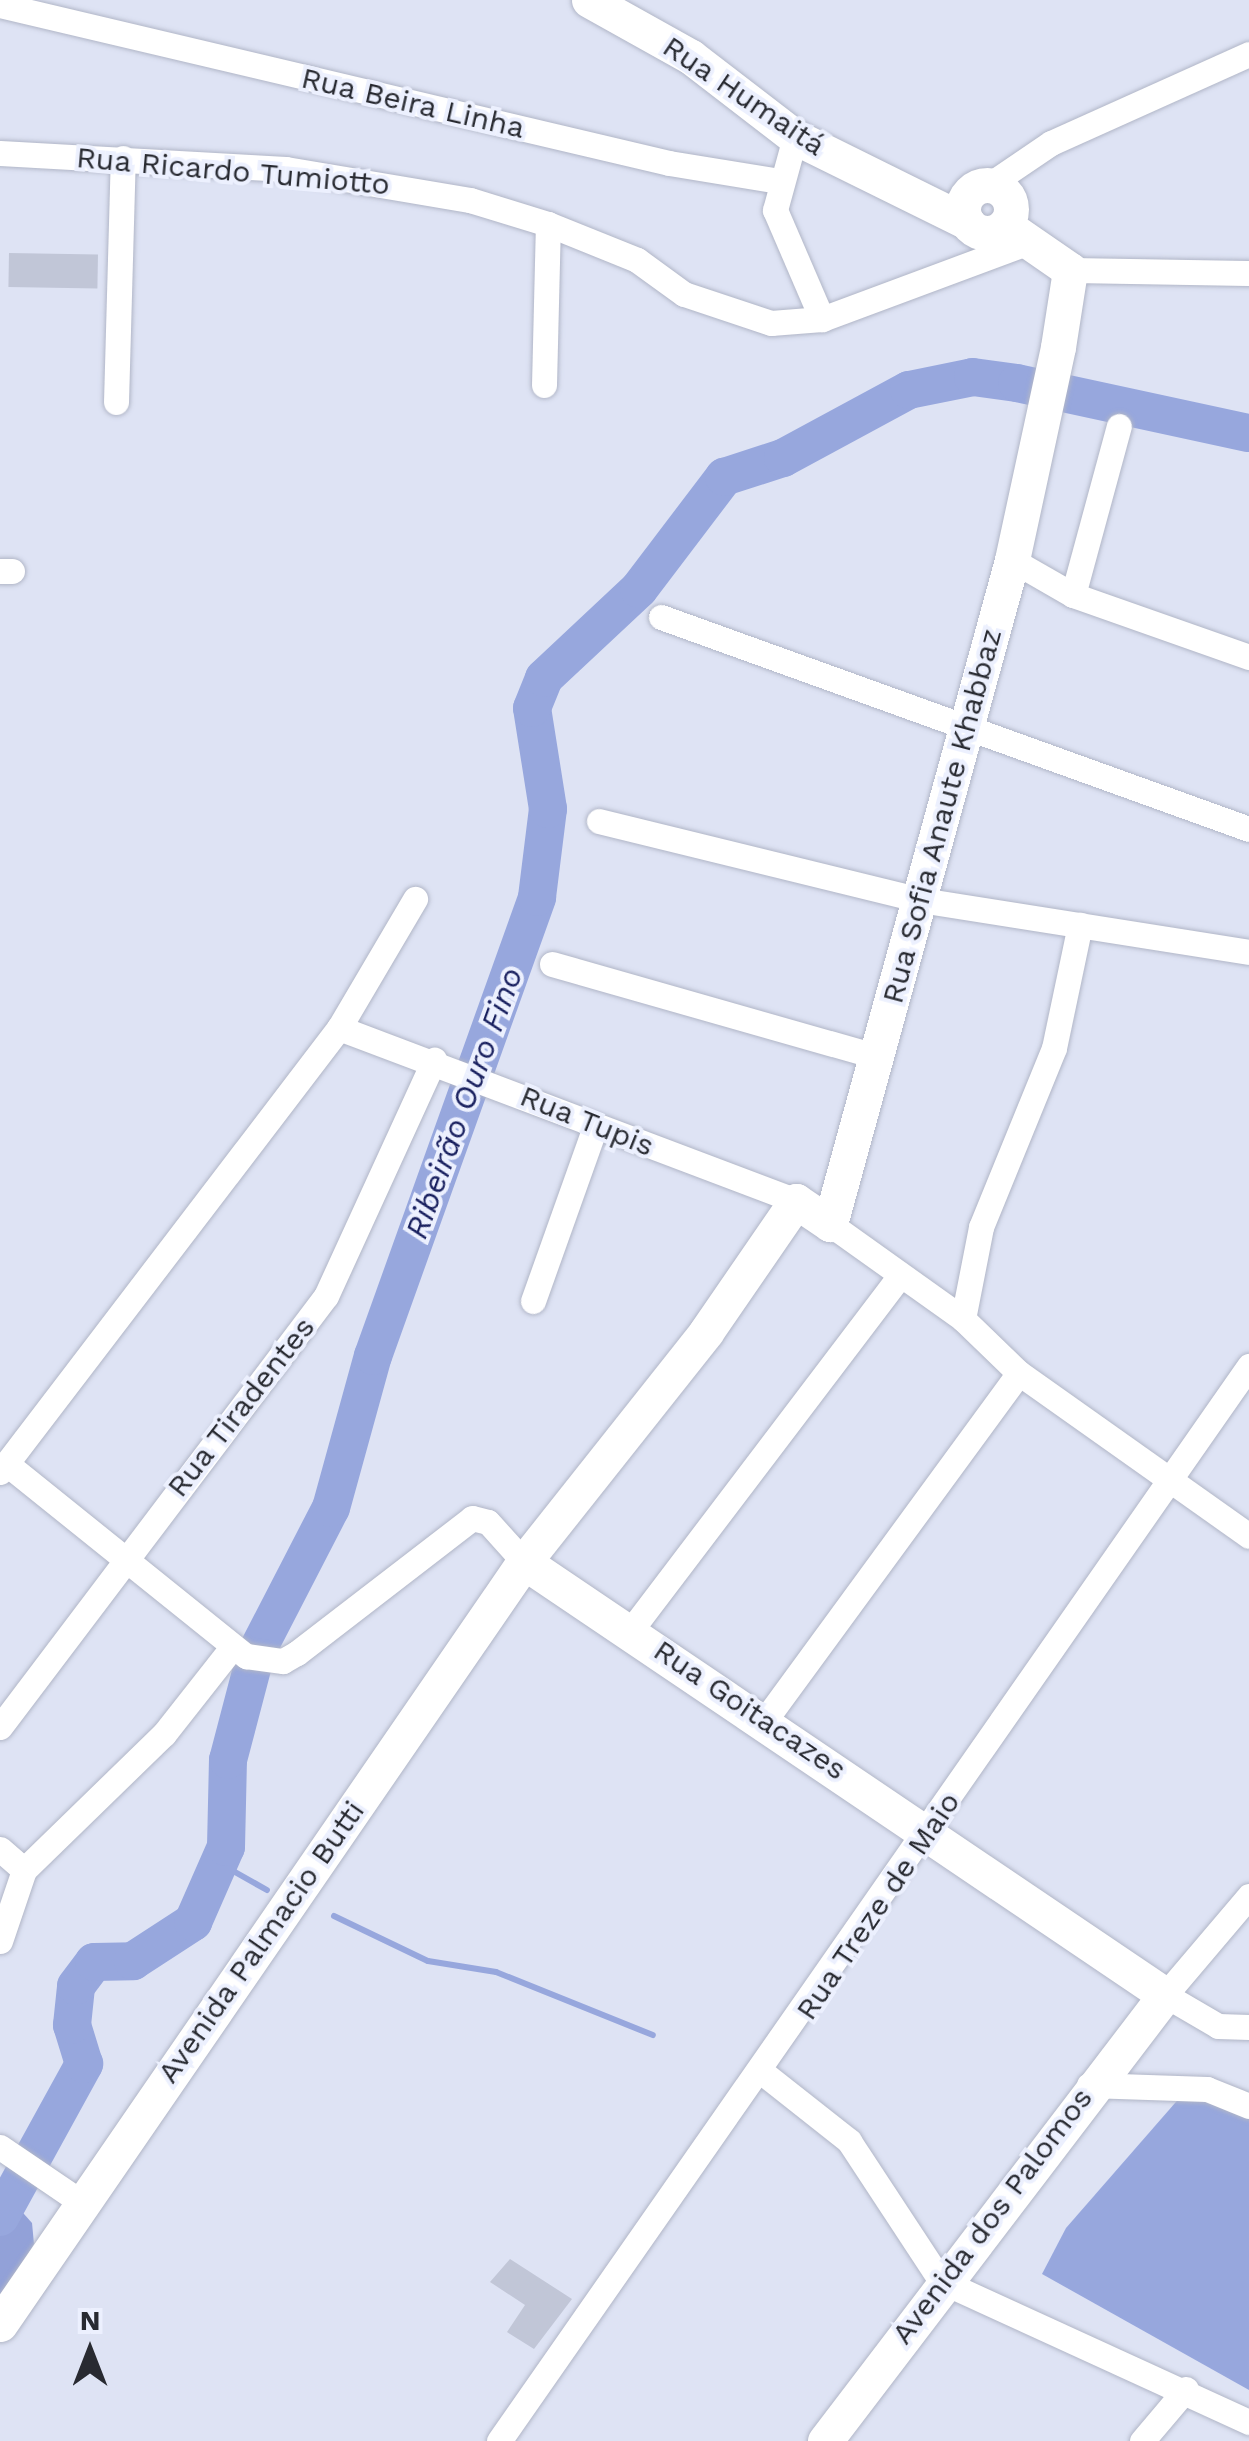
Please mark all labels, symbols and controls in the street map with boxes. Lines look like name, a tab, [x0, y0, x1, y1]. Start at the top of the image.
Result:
street label: Rua Humaitá	[656, 28, 832, 164]
street label: Rua Beira Linha	[297, 60, 529, 146]
street label: Rua Ricardo Tumiotto	[74, 139, 392, 203]
street label: Rua Sofia Anaute Khabbaz	[874, 623, 1010, 1009]
water label: Ribeirão Ouro Fino	[397, 962, 531, 1244]
street label: Rua Tupis	[514, 1078, 660, 1164]
street label: Rua Tiradentes	[159, 1309, 323, 1505]
street label: Rua Goitacazes	[647, 1632, 853, 1788]
street label: Rua Treze de Maio	[788, 1785, 968, 2027]
street label: Avenida Palmacio Butti	[150, 1794, 372, 2090]
street label: Avenida dos Palomos	[884, 2081, 1100, 2351]
north arrow	[40, 2301, 140, 2401]
text: N	[80, 2304, 100, 2337]

